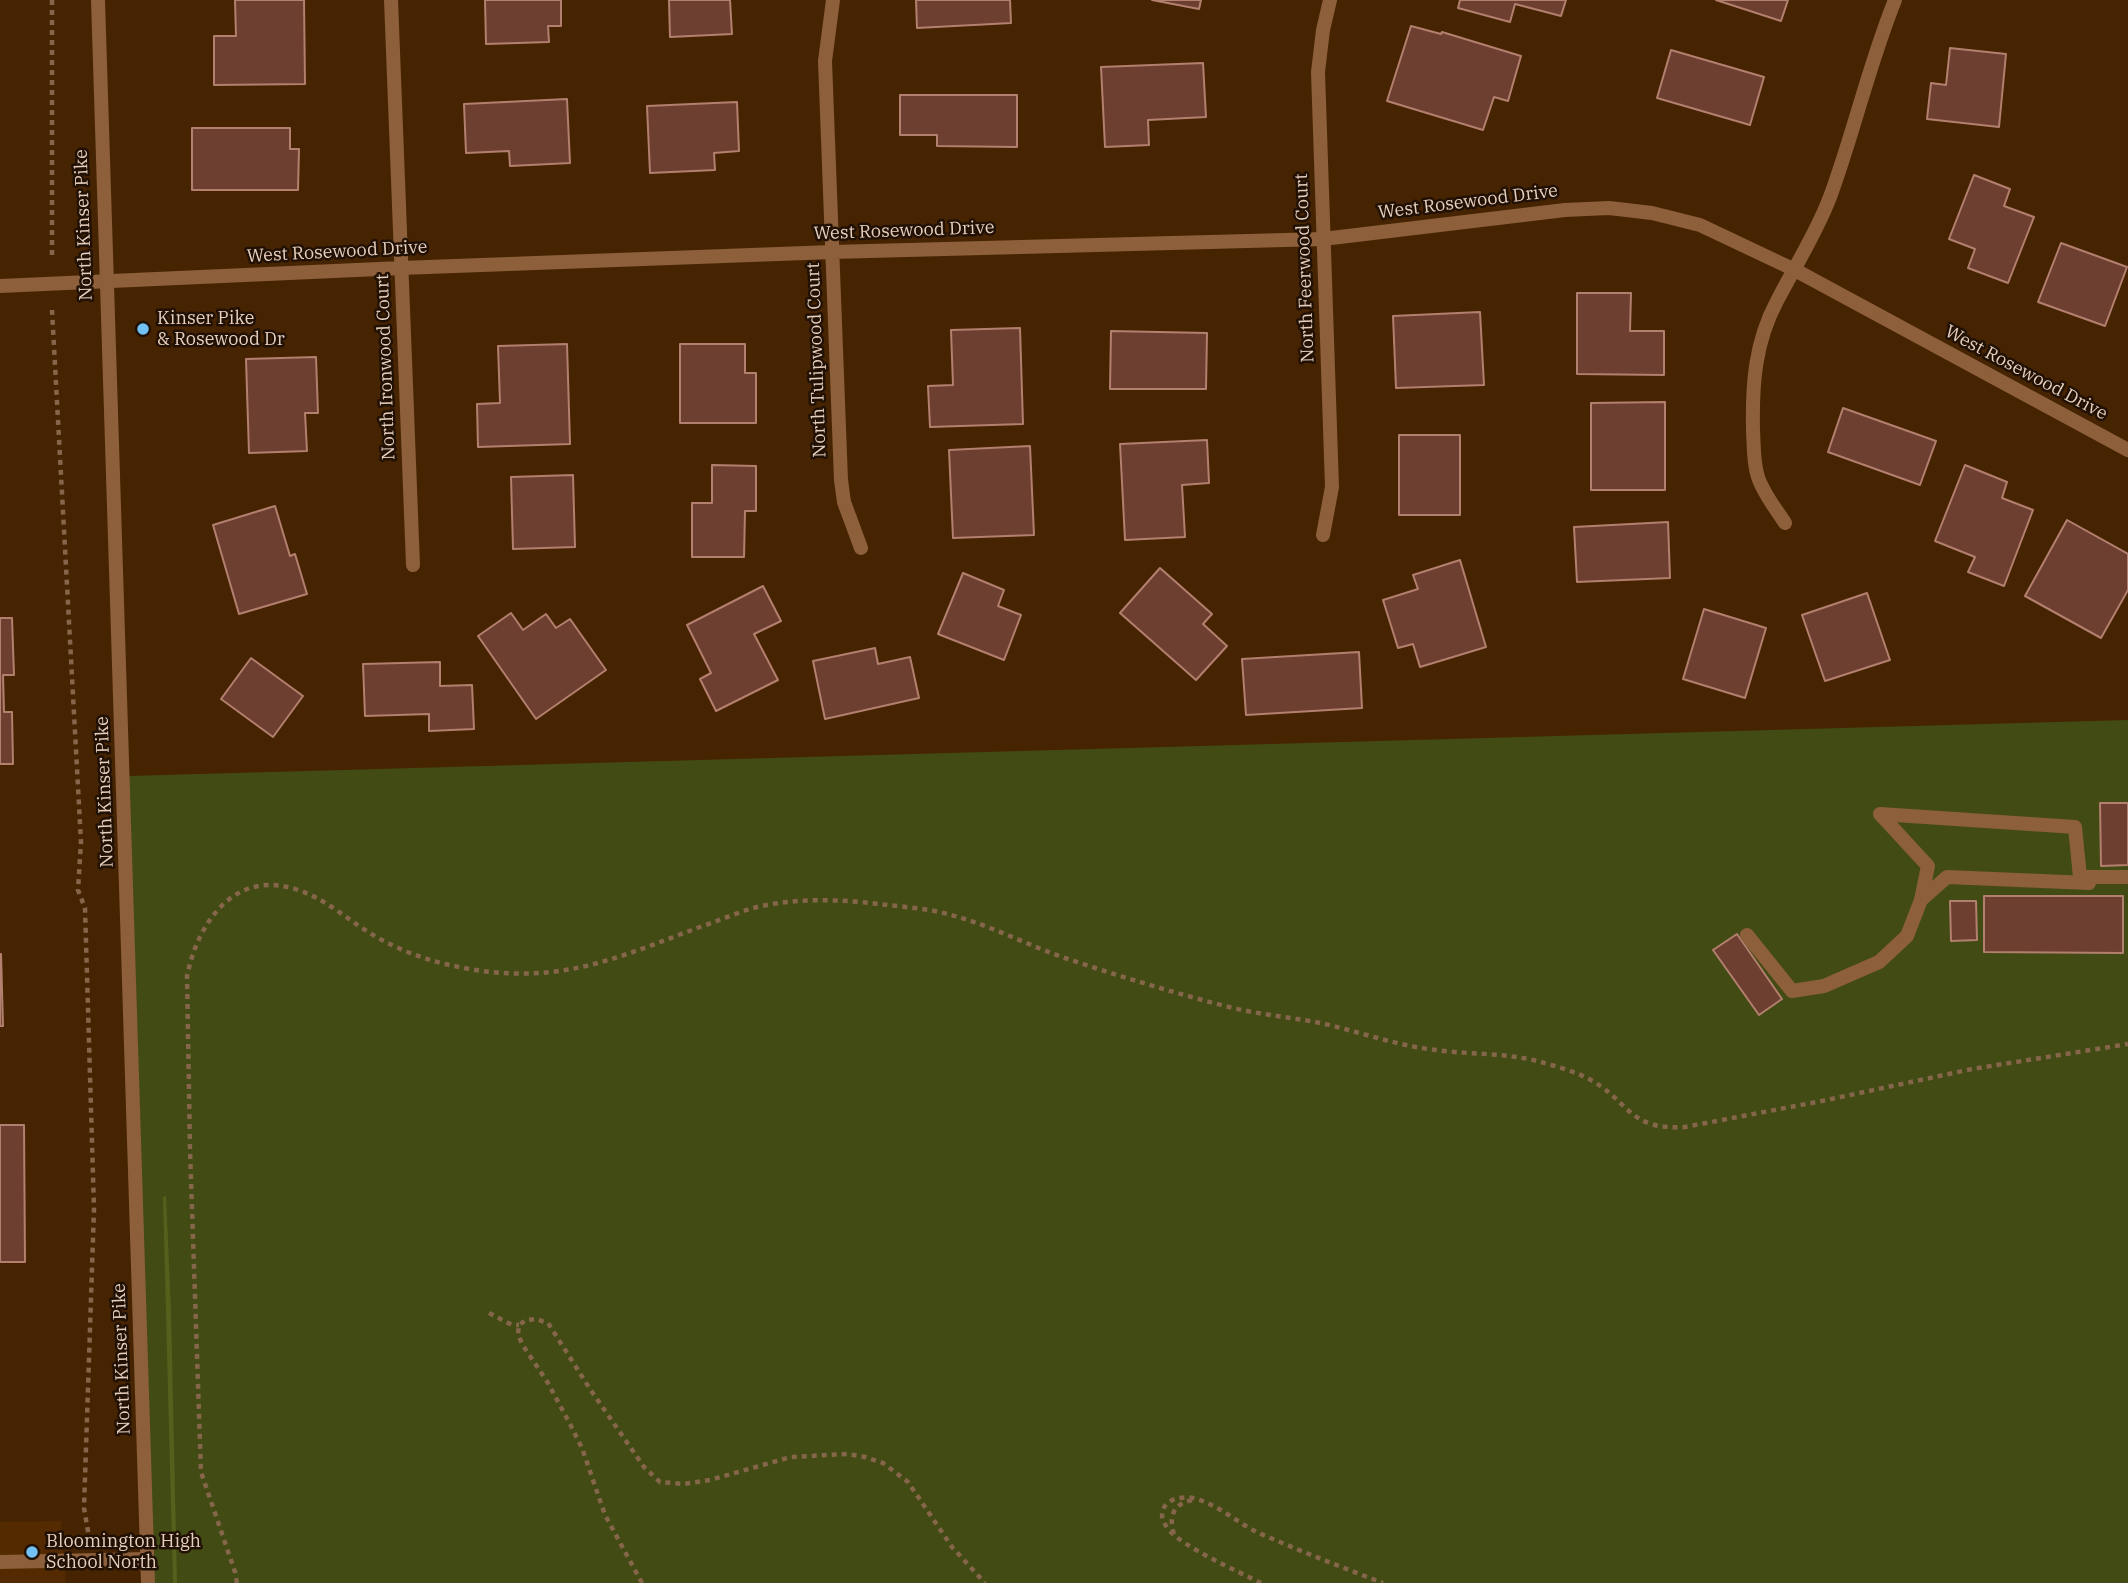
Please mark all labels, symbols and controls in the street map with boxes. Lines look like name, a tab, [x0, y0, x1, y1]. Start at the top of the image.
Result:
street label: North Kinser Pike	[71, 149, 97, 301]
street label: North Feerwood Court	[1291, 173, 1319, 363]
street label: West Rosewood Drive	[1377, 180, 1559, 224]
street label: West Rosewood Drive	[813, 217, 995, 245]
street label: West Rosewood Drive	[246, 236, 428, 268]
street label: North Tulipwood Court	[803, 262, 831, 458]
street label: North Ironwood Court	[372, 273, 400, 461]
place label: Kinser Pike & Rosewood Dr	[157, 308, 285, 350]
marker: Kinser Pike & Rosewood Dr	[135, 321, 151, 337]
street label: West Rosewood Drive	[1941, 321, 2111, 425]
street label: North Kinser Pike	[92, 716, 118, 868]
street label: North Kinser Pike	[109, 1283, 135, 1435]
place label: Bloomington High School North	[46, 1531, 201, 1574]
marker: Bloomington High School North	[24, 1544, 40, 1560]

